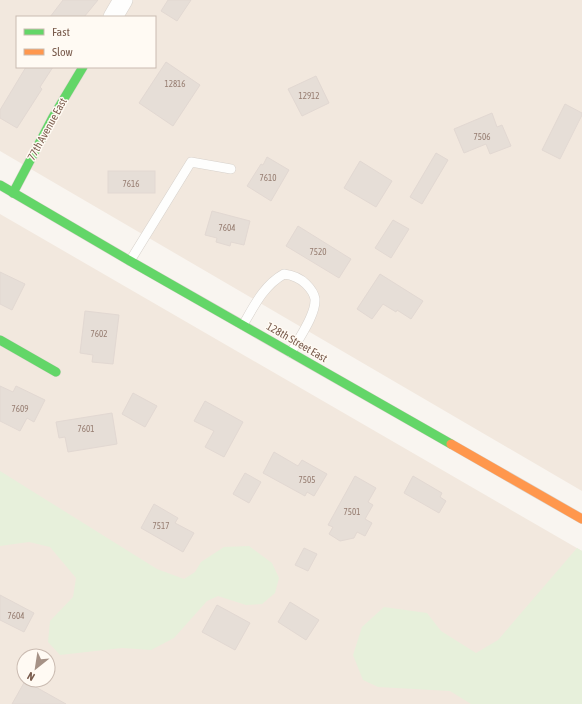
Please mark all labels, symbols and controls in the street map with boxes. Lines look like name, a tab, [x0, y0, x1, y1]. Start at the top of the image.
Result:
legend	[16, 16, 156, 68]
text: Fast	[52, 25, 70, 39]
text: Slow	[52, 45, 73, 59]
house number: 12816	[164, 79, 186, 89]
house number: 12912	[298, 91, 320, 101]
street label: 77th Avenue East	[25, 96, 69, 162]
house number: 7506	[474, 132, 490, 142]
house number: 7610	[260, 173, 276, 183]
house number: 7616	[123, 179, 139, 189]
house number: 7604	[219, 223, 235, 233]
house number: 7520	[310, 247, 326, 257]
street label: 128th Street East	[265, 320, 329, 364]
house number: 7602	[91, 329, 107, 339]
house number: 7609	[12, 404, 28, 414]
house number: 7601	[78, 424, 94, 434]
house number: 7505	[299, 475, 315, 485]
house number: 7501	[344, 507, 360, 517]
house number: 7517	[153, 521, 169, 531]
house number: 7604	[8, 611, 24, 621]
north arrow	[16, 648, 56, 688]
text: N	[25, 670, 37, 683]

